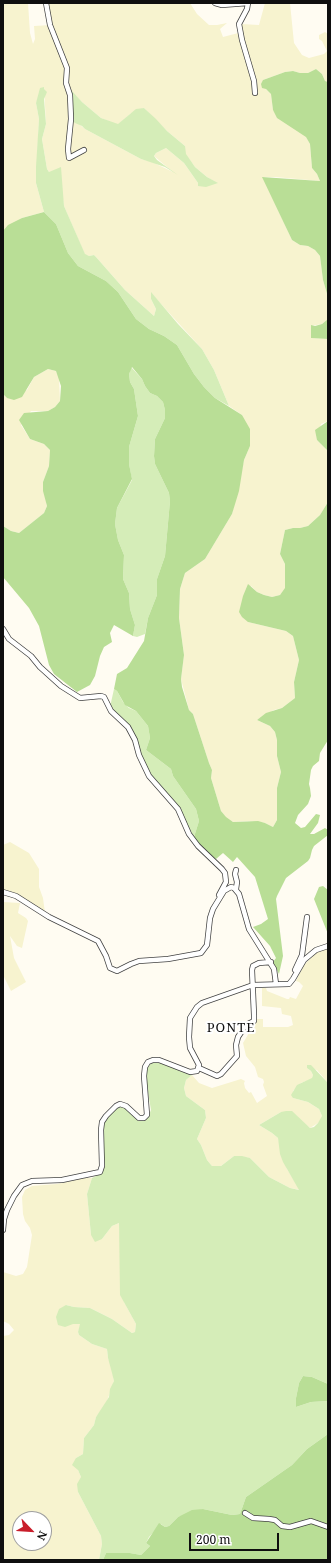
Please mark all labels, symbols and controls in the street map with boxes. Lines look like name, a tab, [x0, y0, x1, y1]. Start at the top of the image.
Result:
district label: PONTE	[207, 1020, 255, 1036]
north arrow	[12, 1511, 52, 1551]
scale bar	[191, 1525, 281, 1551]
text: N	[34, 1529, 51, 1543]
text: 200 m	[196, 1531, 231, 1548]

